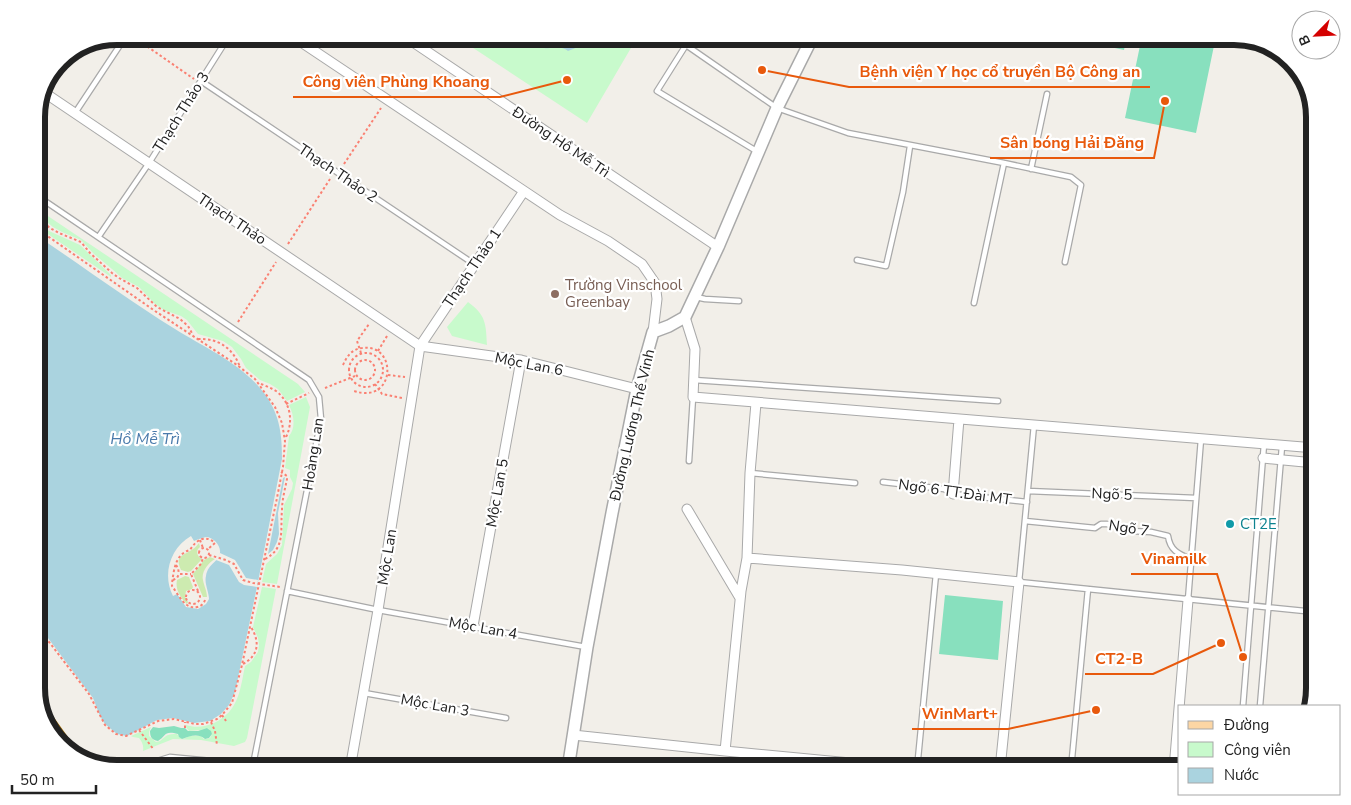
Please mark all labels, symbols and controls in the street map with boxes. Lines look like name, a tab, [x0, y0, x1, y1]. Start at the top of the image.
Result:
north arrow	[1291, 10, 1341, 60]
text: B	[1294, 32, 1315, 48]
callout: Bệnh viện Y học cổ truyền Bộ Công an	[849, 56, 1150, 87]
text: Bệnh viện Y học cổ truyền Bộ Công an	[860, 61, 1140, 83]
callout: Công viên Phùng Khoang	[293, 66, 500, 97]
street label: Thạch Thảo 3	[148, 68, 214, 156]
text: Công viên Phùng Khoang	[302, 71, 490, 93]
street label: Đường Hồ Mễ Trì	[507, 101, 614, 182]
callout: Sân bóng Hải Đăng	[990, 127, 1154, 158]
text: Sân bóng Hải Đăng	[1000, 132, 1144, 154]
street label: Thạch Thảo 2	[294, 139, 382, 207]
street label: Thạch Thảo	[194, 189, 270, 249]
street label: Thạch Thảo 1	[438, 224, 506, 312]
place label: Trường Vinschool Greenbay	[565, 275, 683, 312]
marker: Trường Vinschool Greenbay	[549, 288, 561, 300]
street label: Đường Lương Thế Vinh	[605, 347, 659, 504]
street label: Mộc Lan 6	[493, 348, 565, 380]
street label: Hoàng Lan	[297, 416, 329, 492]
water label: Hồ Mễ Trì	[110, 428, 180, 450]
street label: Mộc Lan 5	[481, 457, 513, 529]
street label: Ngõ 6 TT.Đài MT	[897, 474, 1013, 510]
street label: Ngõ 5	[1091, 483, 1133, 505]
place label: CT2E	[1240, 514, 1277, 534]
street label: Ngõ 7	[1107, 515, 1151, 541]
marker: CT2E	[1224, 518, 1236, 530]
street label: Mộc Lan	[373, 527, 401, 587]
callout: Vinamilk	[1131, 543, 1217, 574]
text: Vinamilk	[1140, 548, 1207, 570]
street label: Mộc Lan 4	[447, 612, 519, 644]
callout: CT2-B	[1085, 643, 1153, 674]
text: CT2-B	[1095, 648, 1143, 670]
street label: Mộc Lan 3	[399, 689, 471, 721]
callout: WinMart+	[912, 698, 1008, 729]
text: WinMart+	[922, 703, 998, 725]
legend	[1178, 705, 1341, 795]
text: Đường	[1223, 715, 1269, 735]
text: Công viên	[1224, 740, 1291, 760]
scale bar	[12, 762, 96, 794]
text: Nước	[1224, 765, 1259, 785]
text: 50 m	[20, 770, 55, 790]

